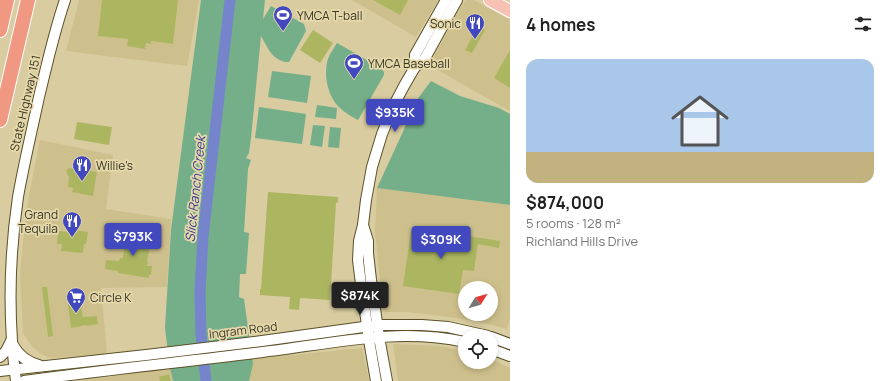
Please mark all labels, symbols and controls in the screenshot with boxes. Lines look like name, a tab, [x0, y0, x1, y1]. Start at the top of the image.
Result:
sports icon: YMCA T-ball	[272, 4, 294, 32]
place label: YMCA T-ball	[297, 7, 362, 24]
restaurant icon: Sonic	[464, 12, 486, 40]
text: 4 homes	[526, 13, 595, 36]
icon: filters	[852, 13, 874, 35]
place label: Sonic	[430, 15, 461, 32]
sports icon: YMCA Baseball	[343, 52, 365, 80]
street label: State Highway 151	[6, 53, 44, 153]
place label: YMCA Baseball	[368, 55, 450, 72]
icon: home	[664, 85, 736, 157]
pin: $935K	[367, 99, 423, 133]
text: $935K	[375, 103, 415, 121]
water label: Slick Ranch Creek	[180, 133, 210, 243]
restaurant icon: Willie's	[71, 154, 93, 182]
place label: Willie's	[96, 157, 133, 174]
text: $874,000	[526, 191, 604, 214]
place label: Grand Tequila	[18, 206, 58, 237]
restaurant icon: Grand Tequila	[61, 210, 83, 238]
text: 5 rooms · 128 m²	[526, 214, 621, 232]
pin: $793K	[105, 223, 161, 257]
pin: $309K	[413, 226, 469, 260]
text: $793K	[113, 227, 153, 245]
text: $309K	[421, 230, 461, 248]
text: Richland Hills Drive	[526, 232, 638, 250]
north arrow	[458, 281, 498, 321]
map controls	[458, 281, 498, 369]
pin: $874K	[332, 282, 388, 316]
supermarket icon: Circle K	[65, 286, 87, 314]
text: $874K	[341, 286, 379, 304]
place label: Circle K	[90, 289, 132, 306]
street label: Ingram Road	[208, 317, 278, 343]
button: locate	[458, 329, 498, 369]

